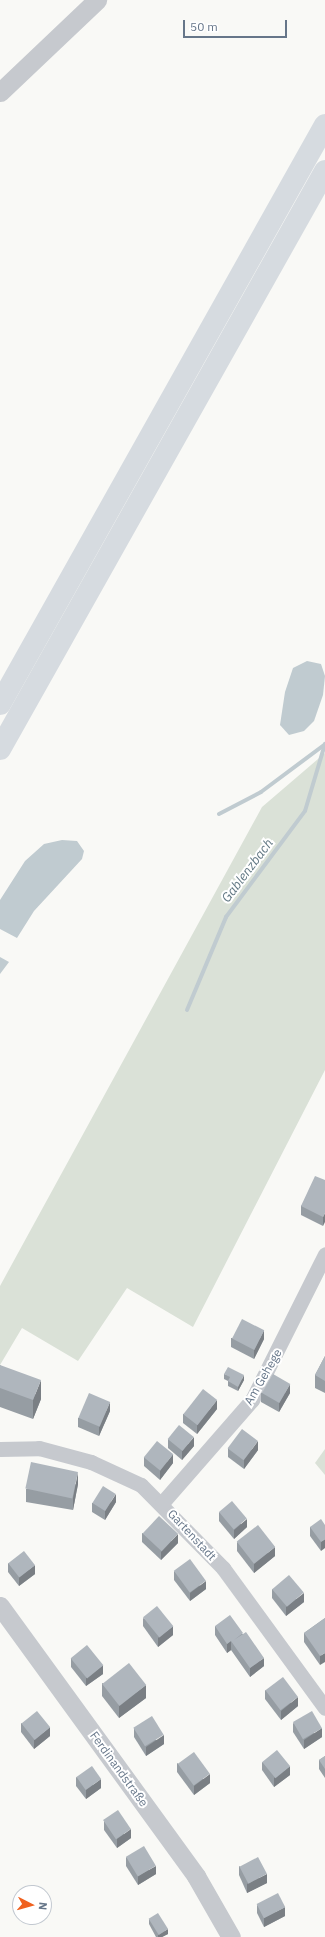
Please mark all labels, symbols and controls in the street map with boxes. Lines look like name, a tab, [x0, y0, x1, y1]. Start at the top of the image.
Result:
scale bar	[185, 12, 289, 38]
text: 50 m	[190, 19, 218, 34]
water label: Gablenzbach	[219, 836, 277, 906]
street label: Am Gehege	[241, 1346, 285, 1408]
street label: Gartenstadt	[165, 1507, 219, 1563]
street label: Ferdinandstraße	[87, 1729, 151, 1809]
north arrow	[12, 1885, 52, 1925]
text: N	[36, 1901, 50, 1911]

